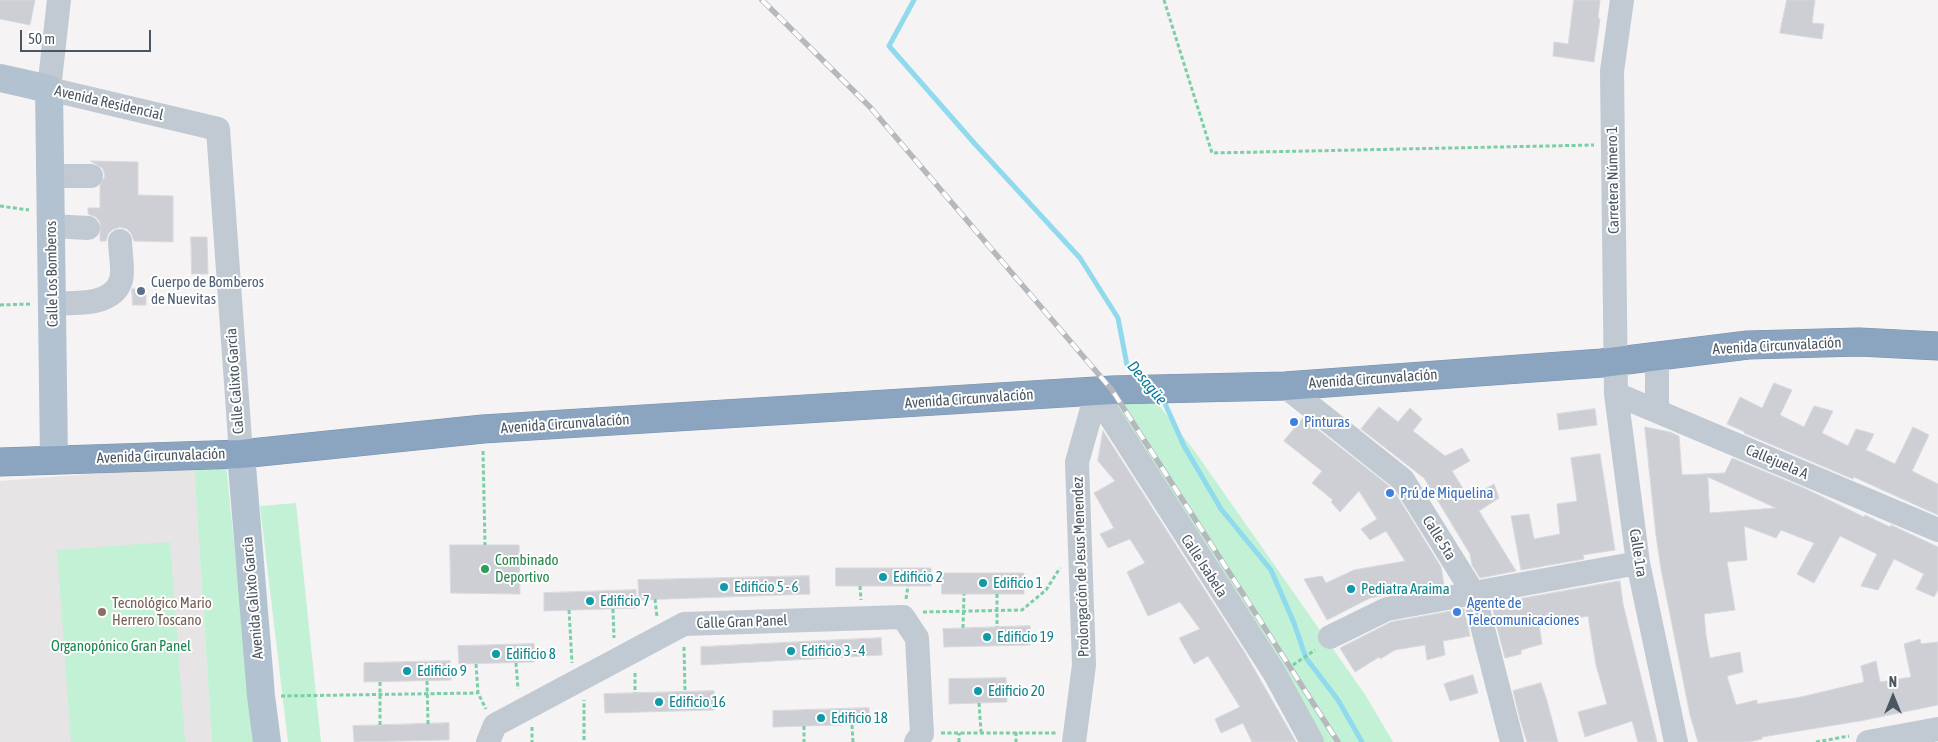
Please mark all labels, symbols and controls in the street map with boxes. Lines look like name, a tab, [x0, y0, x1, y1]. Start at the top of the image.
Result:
scale bar	[22, 20, 154, 52]
text: 50 m	[28, 30, 55, 47]
street label: Avenida Residencial	[53, 82, 165, 124]
street label: Carretera Número 1	[1603, 126, 1623, 234]
street label: Calle Los Bomberos	[42, 221, 62, 327]
place label: Cuerpo de Bomberos de Nuevitas	[151, 273, 264, 308]
marker: Cuerpo de Bomberos de Nuevitas	[135, 285, 147, 297]
street label: Calle Calixto García	[222, 327, 248, 435]
street label: Avenida Circunvalación	[1712, 334, 1842, 358]
water label: Desagüe	[1123, 357, 1171, 409]
street label: Avenida Circunvalación	[1308, 366, 1438, 392]
street label: Avenida Circunvalación	[904, 386, 1034, 412]
street label: Avenida Circunvalación	[500, 411, 630, 437]
place label: Pinturas	[1304, 413, 1350, 431]
marker: Pinturas	[1288, 416, 1300, 428]
street label: Callejuela A	[1743, 441, 1811, 483]
street label: Avenida Circunvalación	[96, 445, 226, 467]
street label: Prolongación de Jesus Menendez	[1069, 476, 1093, 658]
place label: Prú de Miquelina	[1400, 484, 1493, 502]
marker: Prú de Miquelina	[1384, 487, 1396, 499]
street label: Calle 5ta	[1418, 513, 1460, 563]
street label: Calle 1ra	[1625, 528, 1651, 578]
street label: Calle Isabela	[1177, 531, 1231, 601]
street label: Avenida Calixto García	[239, 536, 267, 660]
place label: Combinado Deportivo	[495, 551, 559, 586]
marker: Combinado Deportivo	[479, 563, 491, 575]
place label: Edificio 2	[893, 568, 943, 586]
marker: Edificio 2	[877, 571, 889, 583]
place label: Edificio 1	[993, 574, 1043, 592]
marker: Edificio 1	[977, 577, 989, 589]
place label: Edificio 5 - 6	[734, 578, 799, 596]
place label: Pediatra Araima	[1361, 580, 1450, 598]
marker: Edificio 5 - 6	[718, 581, 730, 593]
marker: Pediatra Araima	[1345, 583, 1357, 595]
place label: Edificio 7	[600, 592, 650, 610]
place label: Tecnológico Mario Herrero Toscano	[112, 594, 212, 629]
place label: Agente de Telecomunicaciones	[1467, 594, 1579, 629]
marker: Edificio 7	[584, 595, 596, 607]
marker: Tecnológico Mario Herrero Toscano	[96, 606, 108, 618]
marker: Agente de Telecomunicaciones	[1451, 606, 1463, 618]
street label: Calle Gran Panel	[696, 611, 788, 633]
place label: Edificio 19	[997, 628, 1054, 646]
marker: Edificio 19	[981, 631, 993, 643]
park label: Organopónico Gran Panel	[51, 637, 191, 655]
place label: Edificio 3 - 4	[801, 642, 866, 660]
place label: Edificio 8	[506, 645, 556, 663]
marker: Edificio 3 - 4	[785, 645, 797, 657]
marker: Edificio 8	[490, 648, 502, 660]
place label: Edificio 9	[417, 662, 467, 680]
marker: Edificio 9	[401, 665, 413, 677]
north arrow	[1868, 672, 1918, 722]
text: N	[1889, 674, 1897, 690]
place label: Edificio 20	[988, 682, 1045, 700]
marker: Edificio 20	[972, 685, 984, 697]
place label: Edificio 16	[669, 693, 726, 711]
marker: Edificio 16	[653, 696, 665, 708]
place label: Edificio 18	[831, 709, 888, 727]
marker: Edificio 18	[815, 712, 827, 724]

